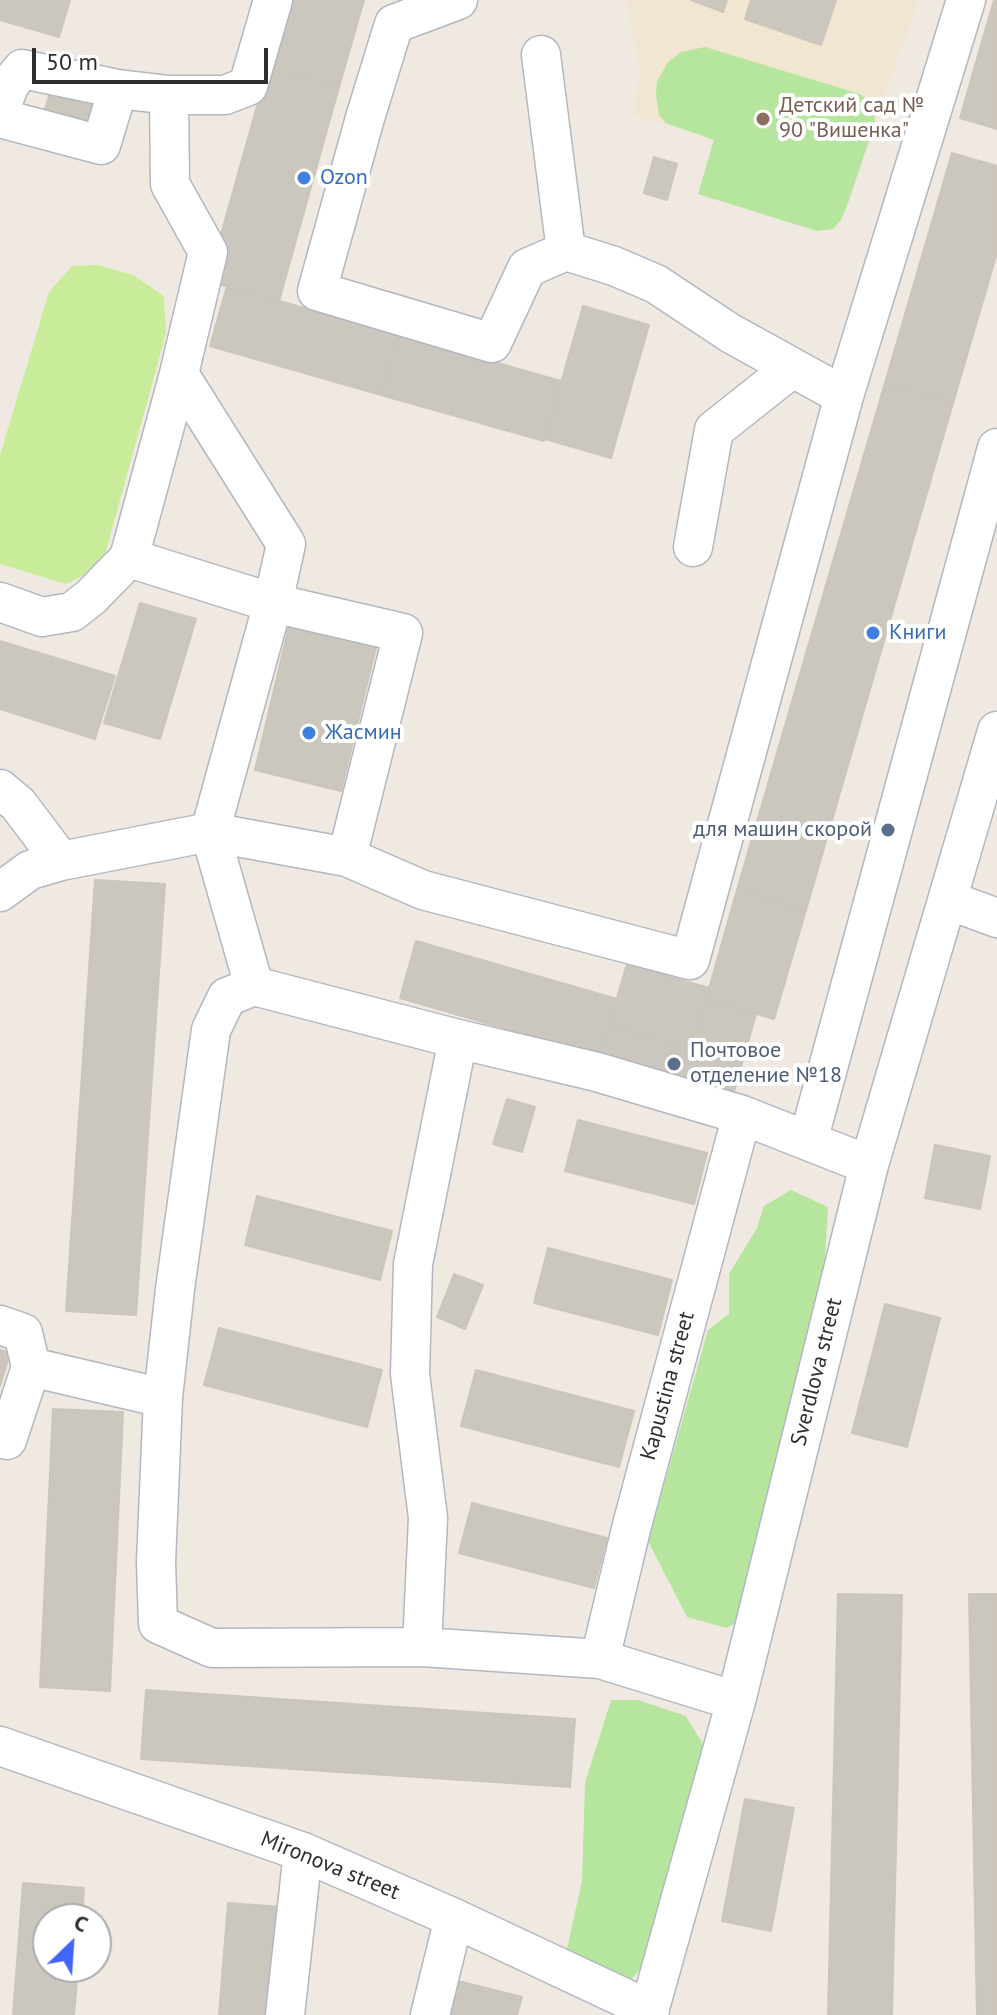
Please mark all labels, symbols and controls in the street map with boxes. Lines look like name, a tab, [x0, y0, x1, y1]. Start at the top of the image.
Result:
scale bar	[36, 32, 272, 82]
text: 50 m	[46, 46, 98, 77]
place label: Детский сад № 90 "Вишенка"	[779, 93, 924, 144]
marker: Детский сад № 90 "Вишенка"	[754, 110, 772, 128]
place label: Ozon	[320, 165, 368, 191]
marker: Ozon	[295, 169, 313, 187]
place label: Книги	[889, 620, 946, 646]
marker: Книги	[864, 624, 882, 642]
place label: Жасмин	[325, 720, 402, 746]
marker: Жасмин	[300, 724, 318, 742]
place label: для машин скорой	[693, 817, 872, 843]
marker: для машин скорой	[879, 821, 897, 839]
place label: Почтовое отделение №18	[690, 1038, 842, 1090]
marker: Почтовое отделение №18	[665, 1055, 683, 1073]
street label: Sverdlova street	[786, 1295, 848, 1449]
street label: Kapustina street	[635, 1309, 701, 1463]
street label: Mironova street	[257, 1826, 403, 1906]
north arrow	[32, 1903, 112, 1983]
text: С	[70, 1908, 93, 1938]

